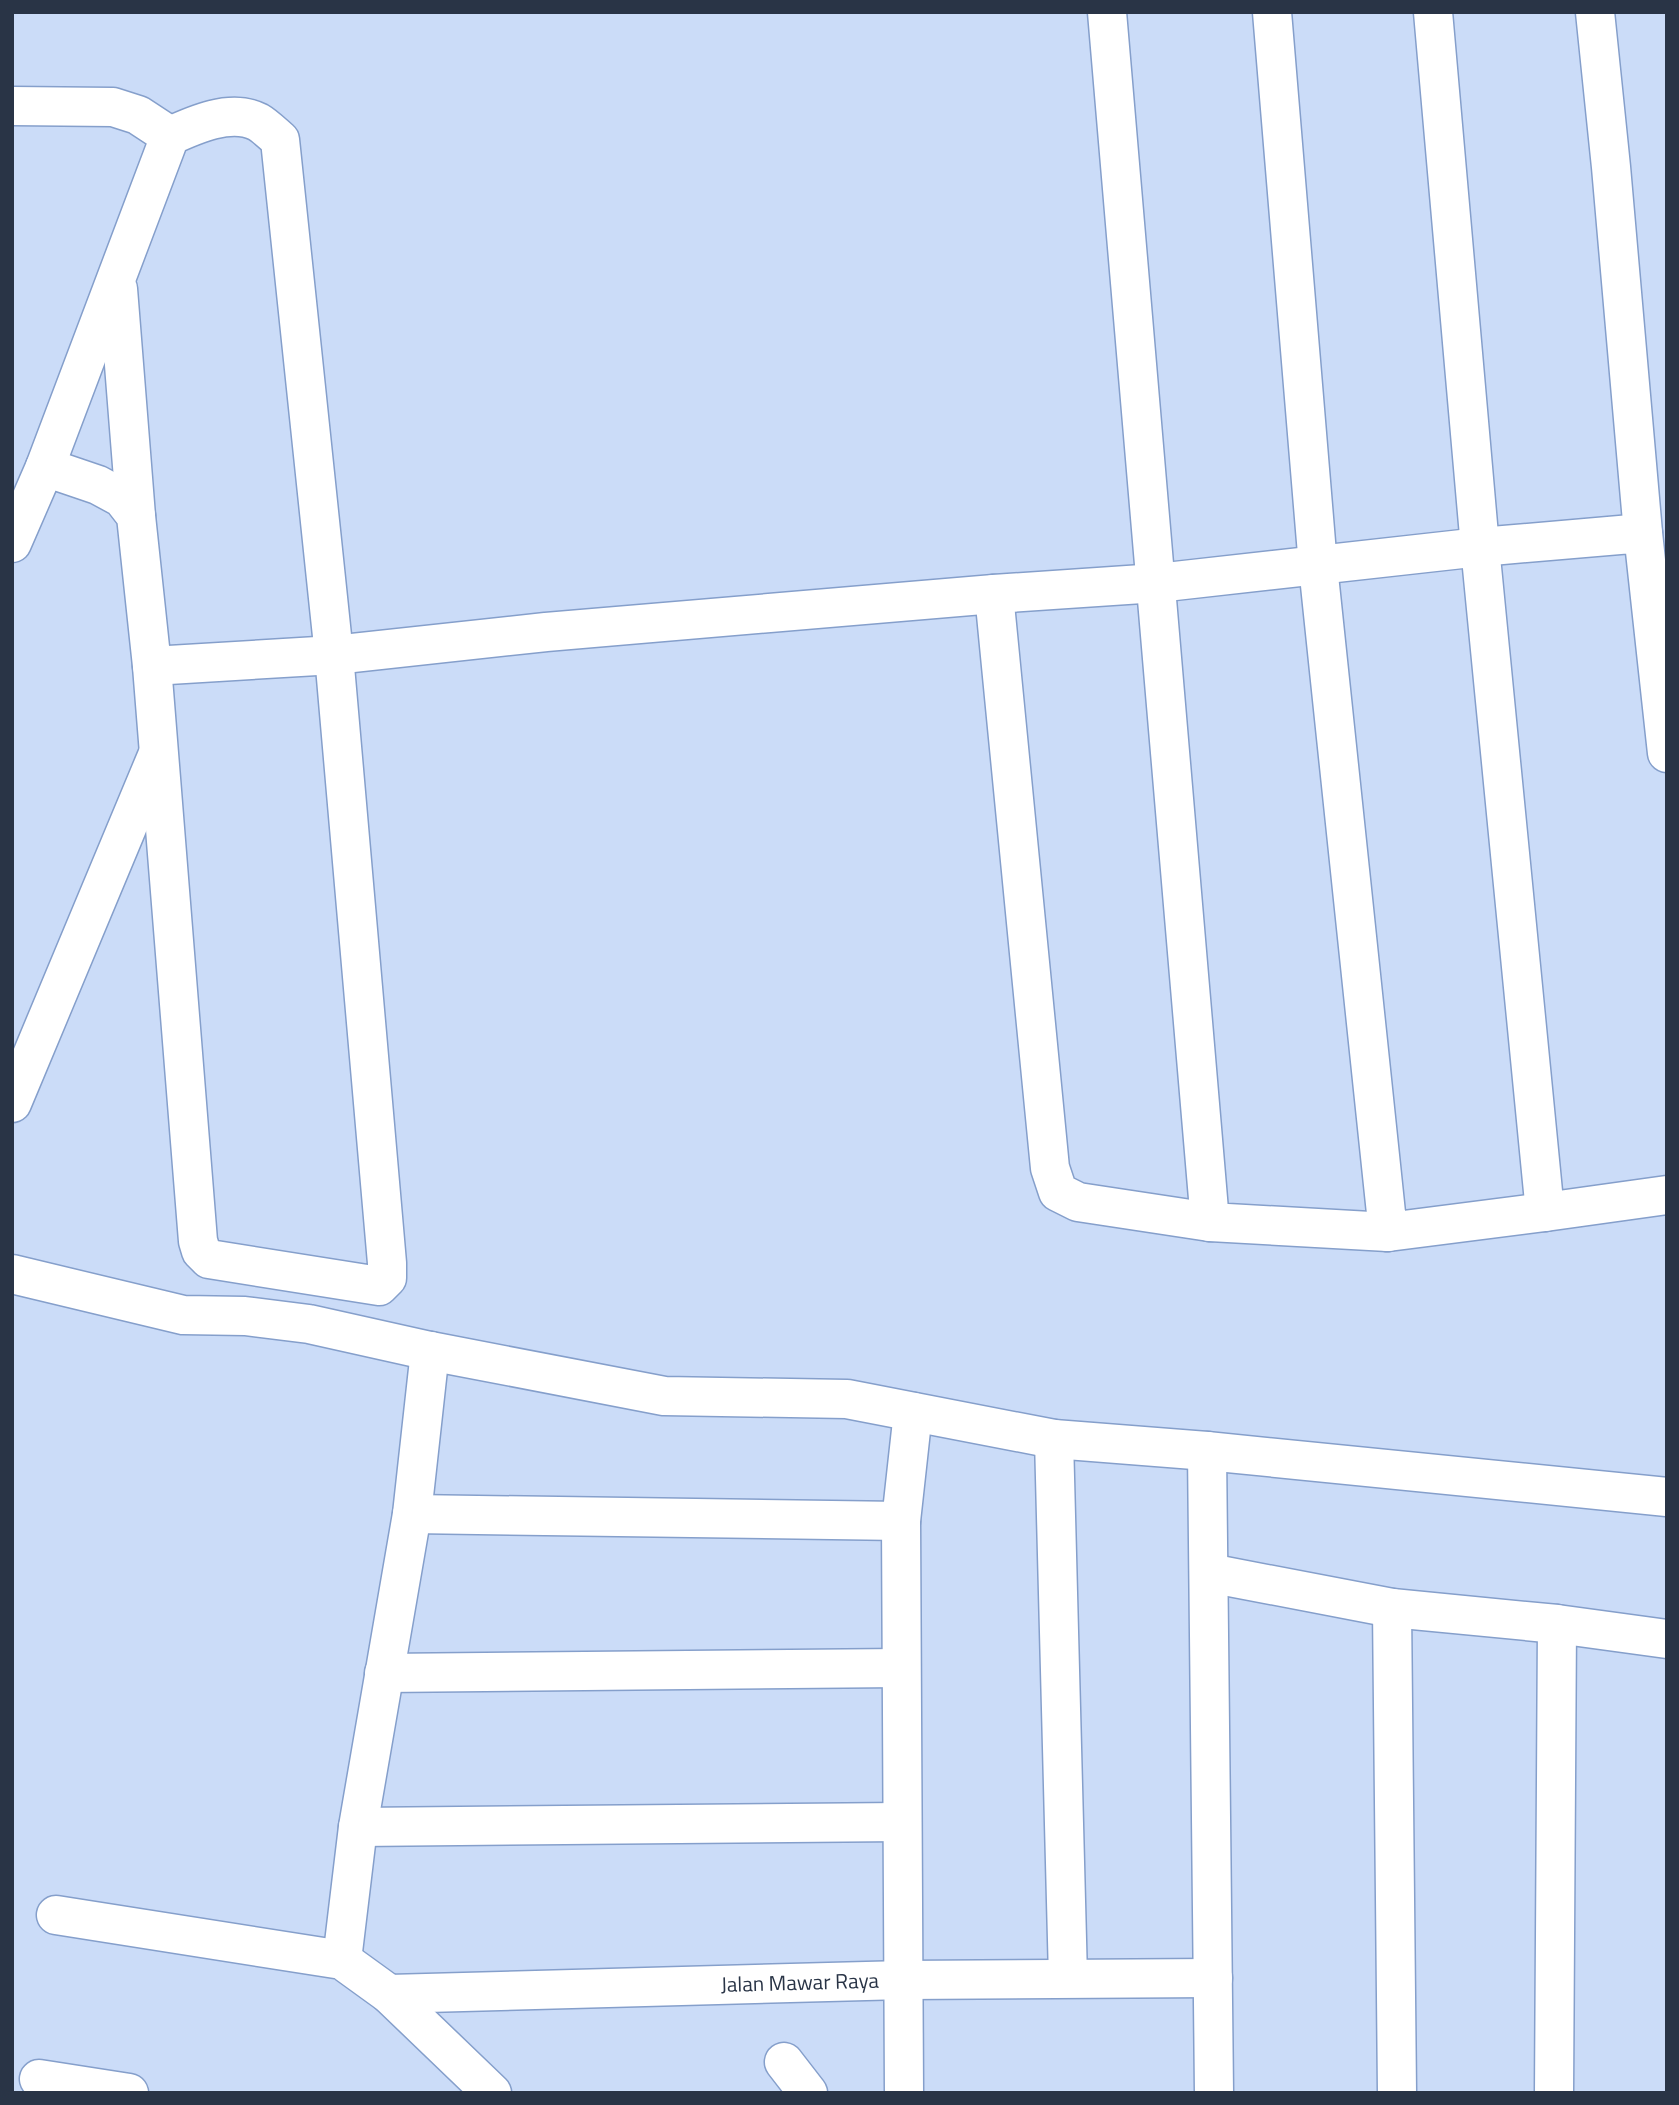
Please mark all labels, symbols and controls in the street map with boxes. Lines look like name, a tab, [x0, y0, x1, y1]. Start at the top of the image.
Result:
street label: Jalan Mawar Raya	[720, 1964, 880, 2000]

